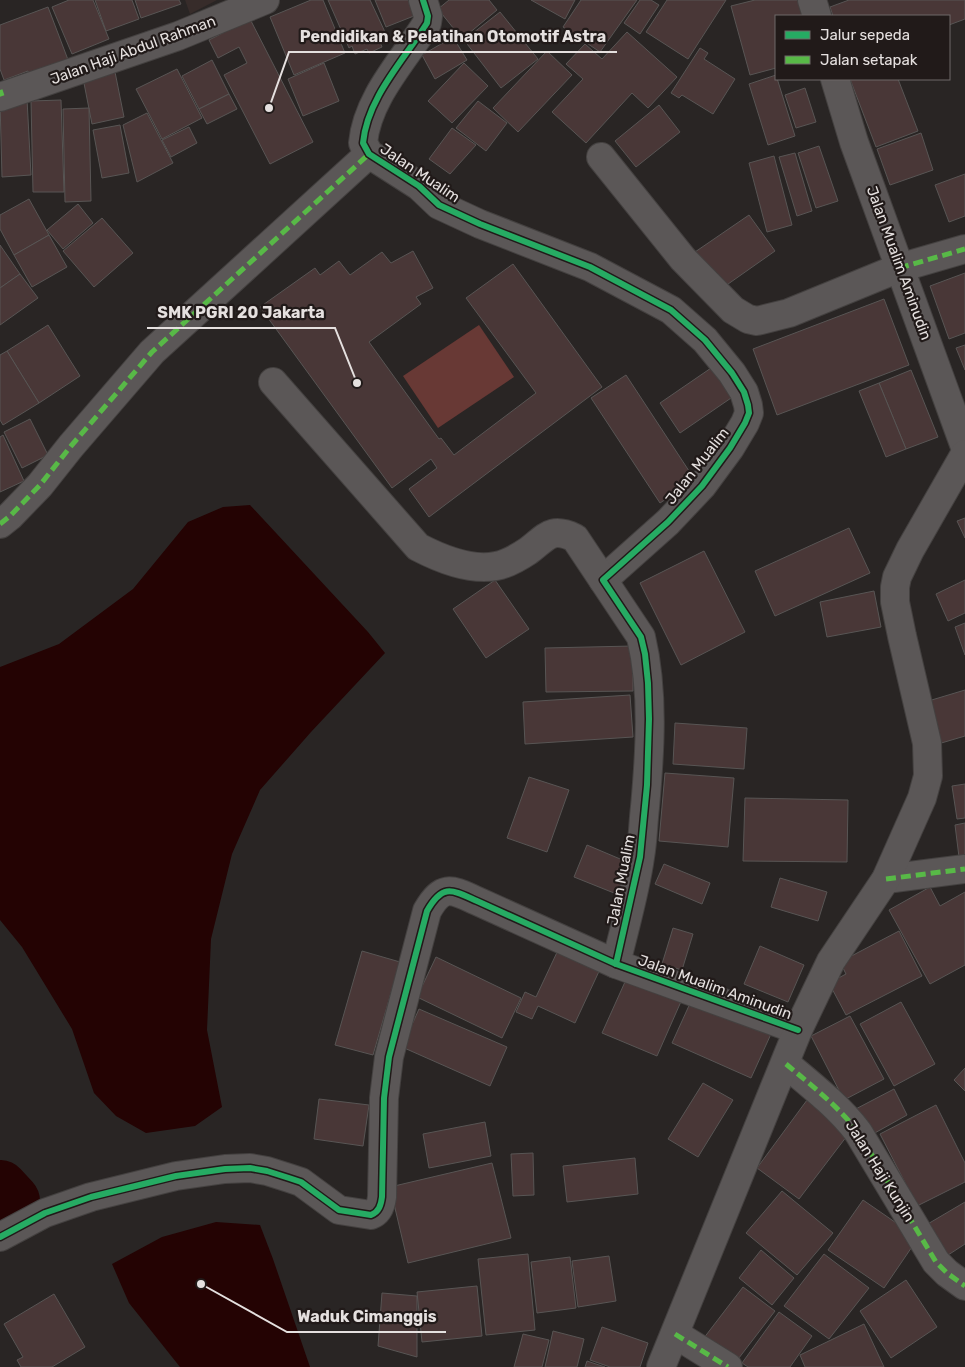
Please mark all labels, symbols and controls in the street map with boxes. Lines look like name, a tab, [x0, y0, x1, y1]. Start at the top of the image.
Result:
street label: Jalan Haji Abdul Rahman	[48, 12, 218, 88]
legend	[775, 15, 950, 80]
callout: Pendidikan & Pelatihan Otomotif Astra	[289, 21, 617, 52]
text: Jalur sepeda	[820, 26, 910, 44]
text: Pendidikan & Pelatihan Otomotif Astra	[300, 27, 606, 46]
text: Jalan setapak	[820, 51, 918, 69]
street label: Jalan Mualim	[377, 140, 463, 206]
street label: Jalan Mualim Aminudin	[863, 184, 935, 342]
callout: SMK PGRI 20 Jakarta	[147, 297, 335, 328]
text: SMK PGRI 20 Jakarta	[157, 303, 325, 322]
street label: Jalan Mualim	[662, 424, 732, 508]
street label: Jalan Mualim	[603, 833, 639, 927]
street label: Jalan Mualim Aminudin	[636, 951, 794, 1023]
street label: Jalan Haji Kunjin	[842, 1117, 918, 1225]
callout: Waduk Cimanggis	[287, 1301, 446, 1332]
text: Waduk Cimanggis	[297, 1307, 437, 1326]

